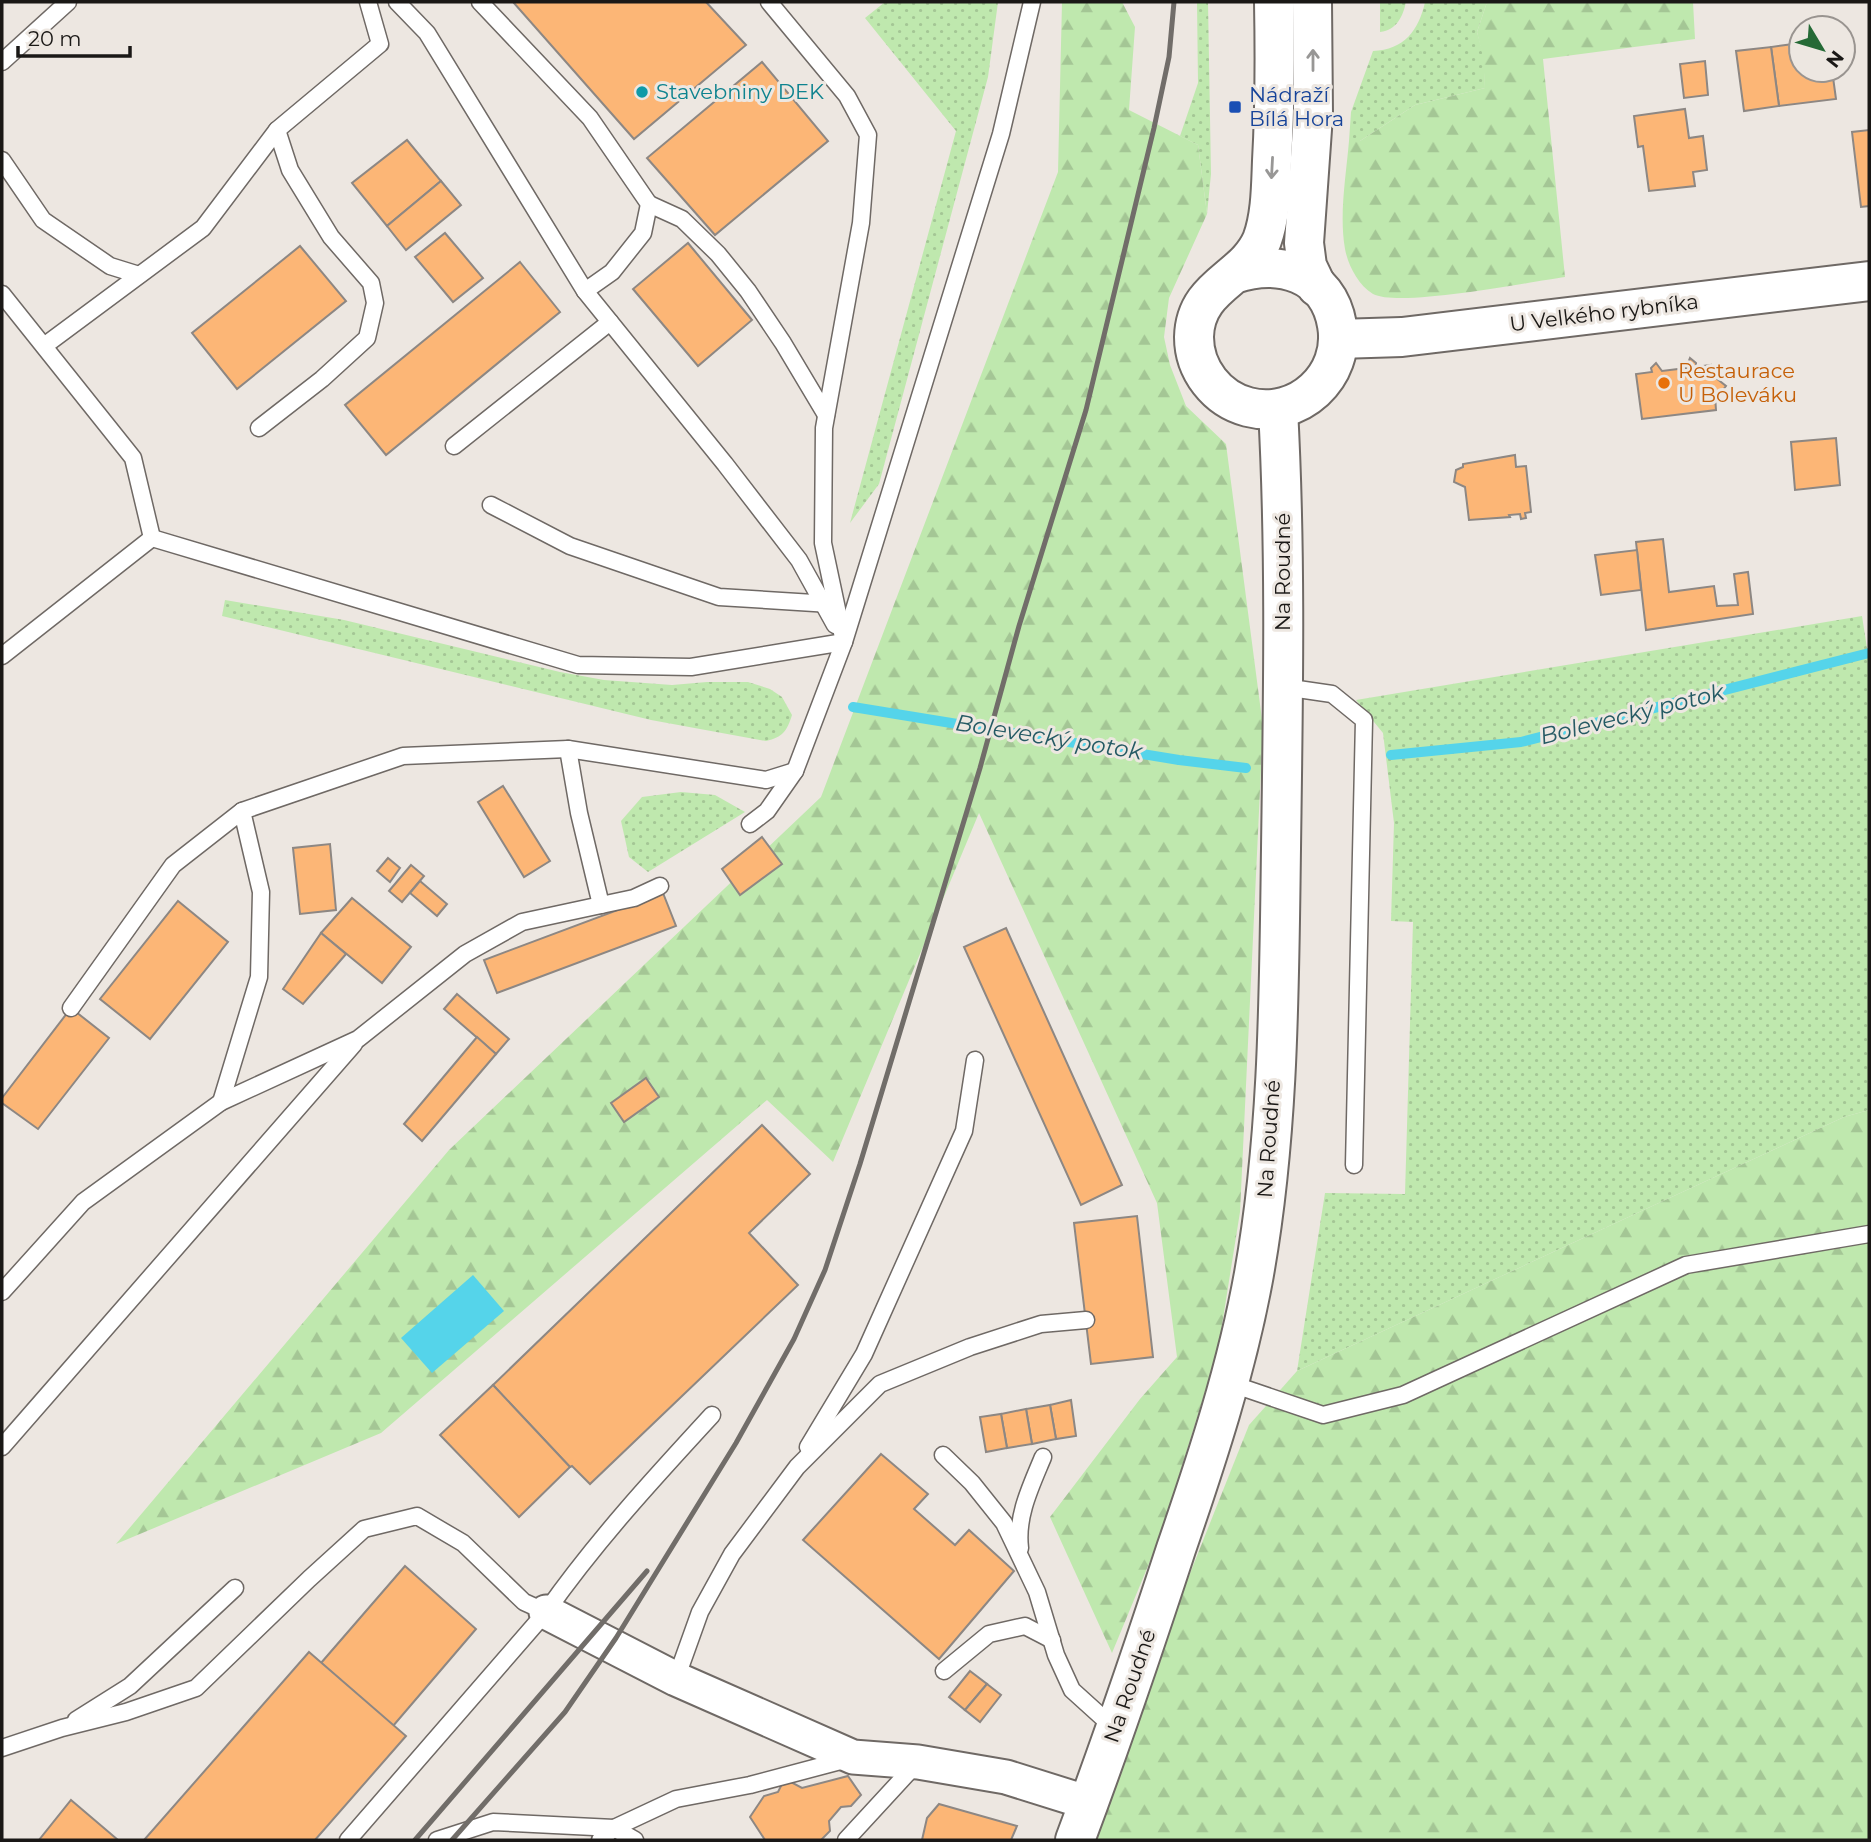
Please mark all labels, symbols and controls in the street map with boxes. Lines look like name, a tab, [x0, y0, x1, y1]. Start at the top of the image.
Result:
scale bar	[18, 14, 130, 58]
north arrow	[1787, 14, 1857, 84]
text: 20 m	[28, 26, 82, 51]
text: N	[1821, 46, 1849, 72]
one-way arrow	[1306, 49, 1320, 72]
place label: Stavebniny DEK	[656, 79, 824, 104]
place label: Nádraží Bílá Hora	[1249, 82, 1344, 131]
marker: Stavebniny DEK	[634, 84, 650, 100]
marker: Nádraží Bílá Hora	[1227, 99, 1243, 115]
one-way arrow	[1265, 156, 1278, 179]
street label: U Velkého rybníka	[1508, 289, 1700, 336]
place label: Restaurace U Boleváku	[1678, 358, 1797, 407]
marker: Restaurace U Boleváku	[1656, 375, 1672, 391]
street label: Na Roudné	[1270, 513, 1295, 631]
water label: Bolevecký potok	[1537, 677, 1728, 750]
water label: Bolevecký potok	[953, 708, 1146, 766]
street label: Na Roudné	[1252, 1079, 1285, 1199]
street label: Na Roudné	[1098, 1626, 1161, 1746]

